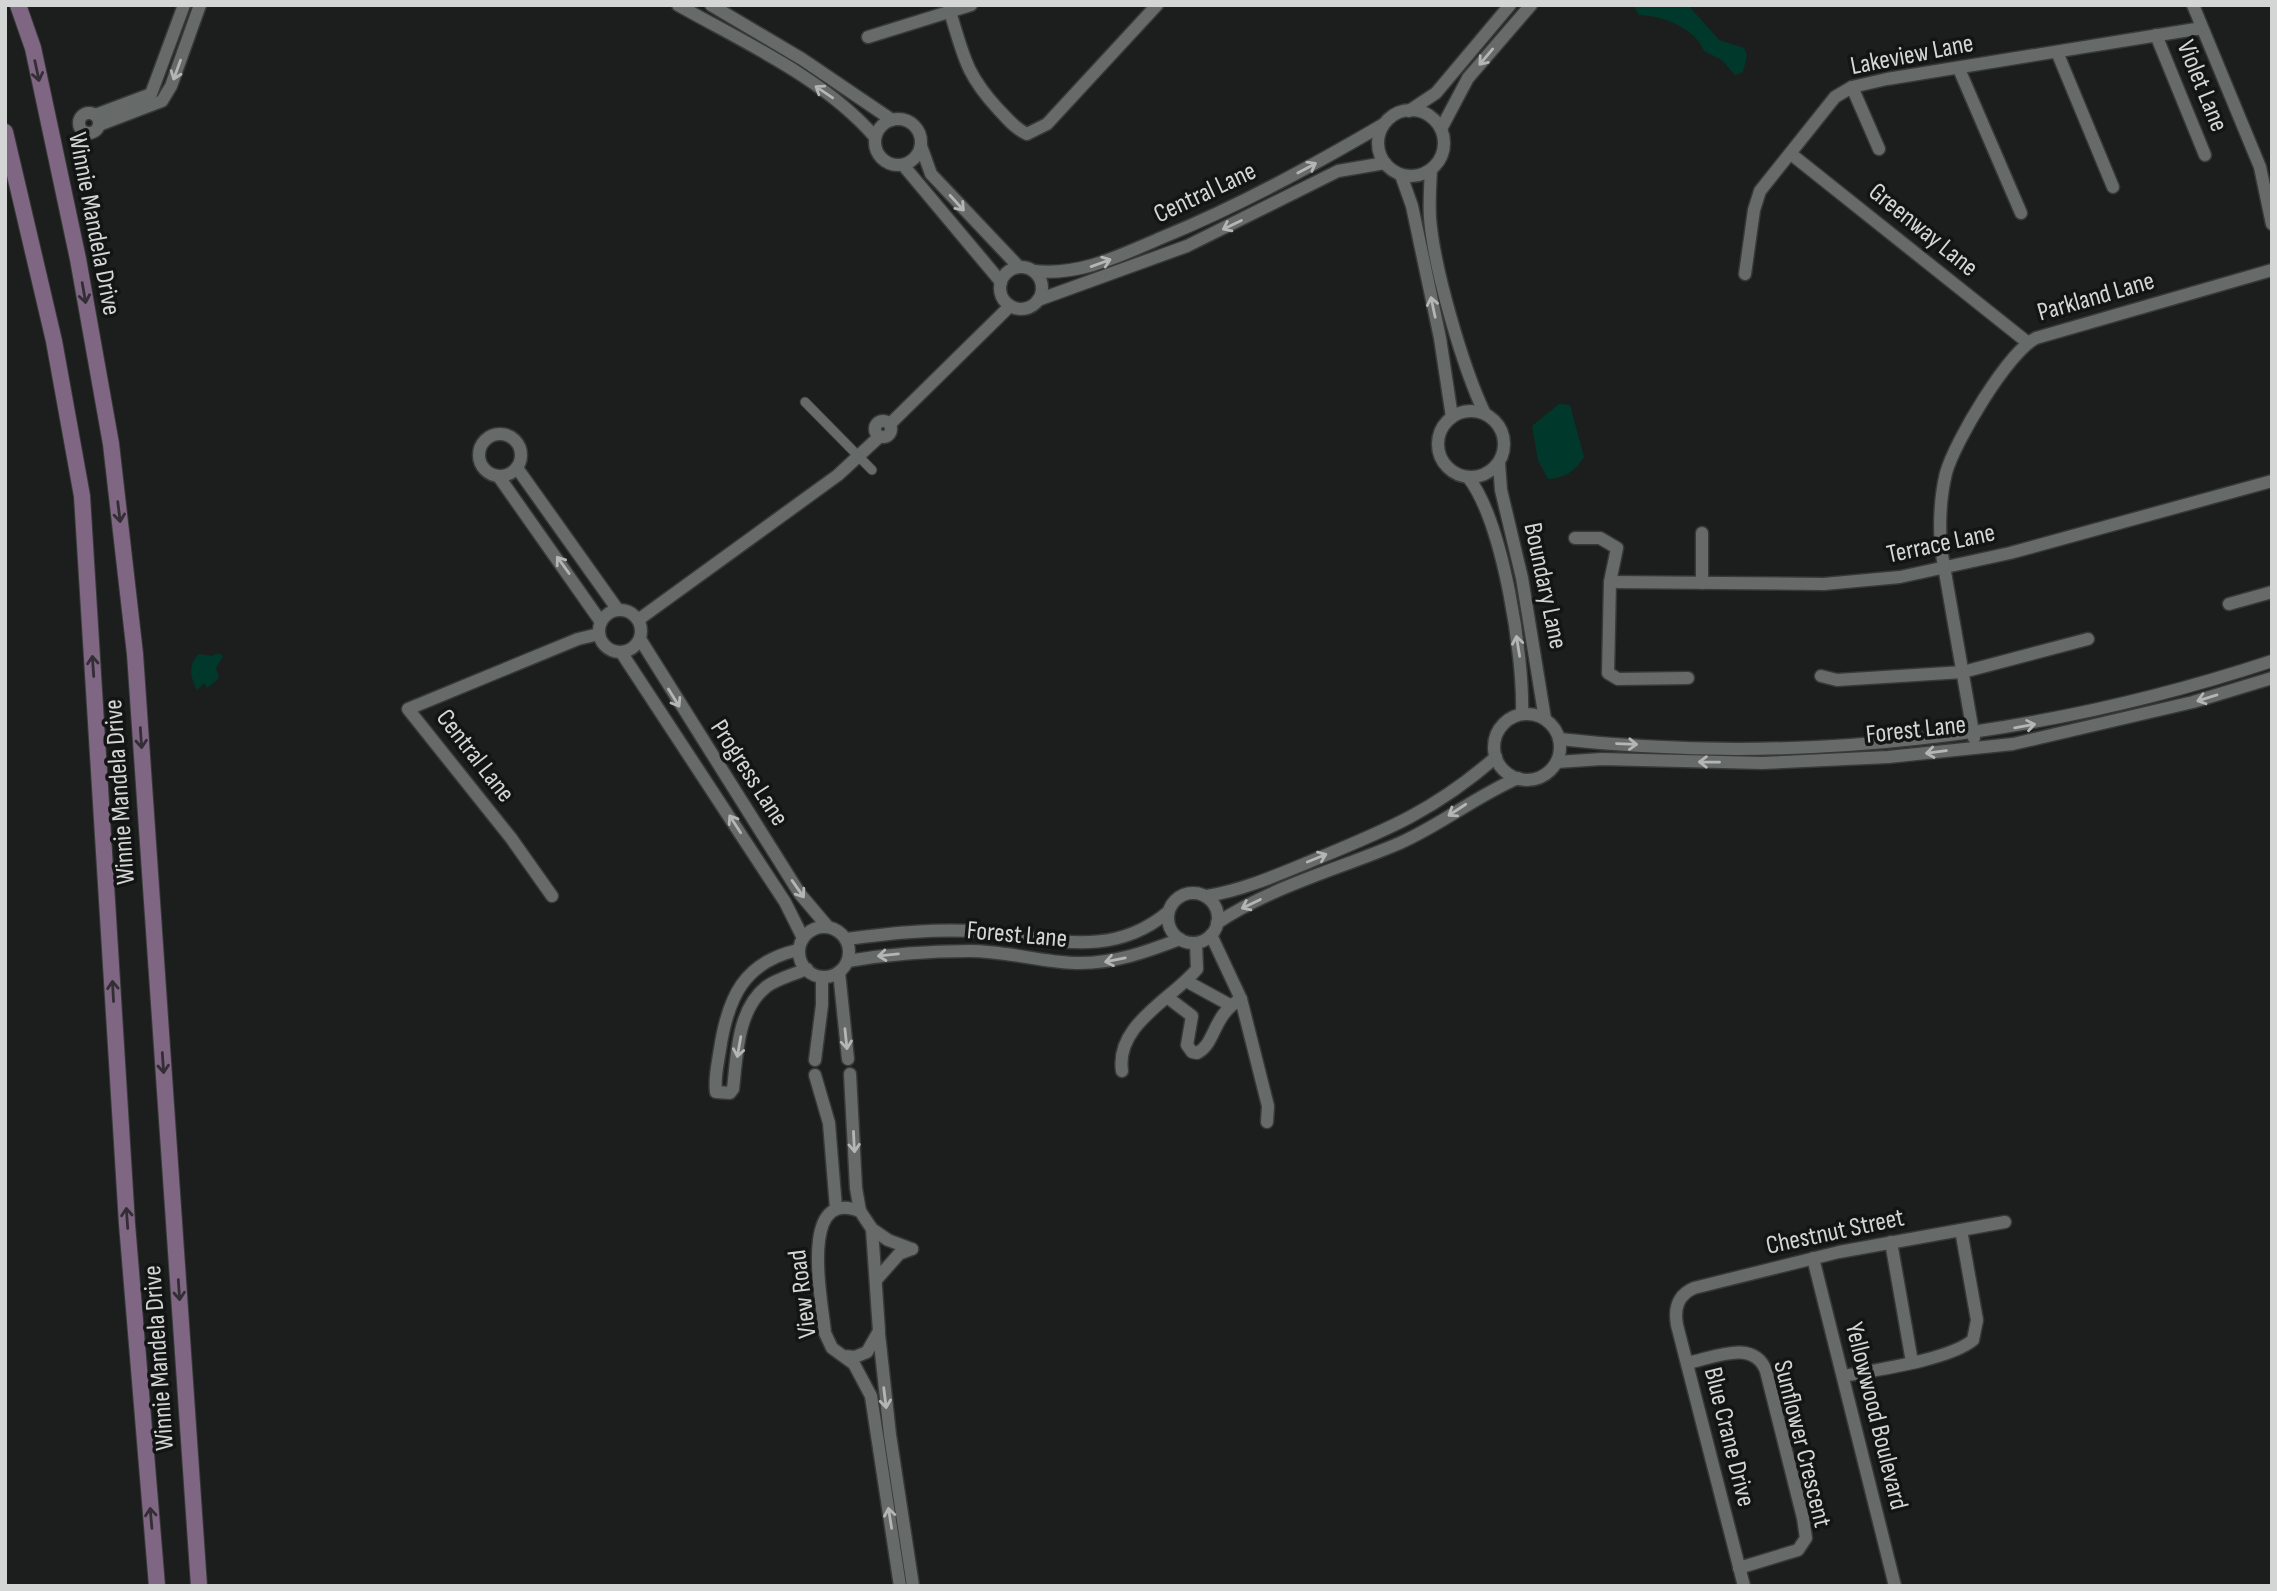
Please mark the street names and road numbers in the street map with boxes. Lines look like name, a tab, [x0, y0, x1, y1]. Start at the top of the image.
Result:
street label: Lakeview Lane	[1848, 28, 1976, 82]
street label: Violet Lane	[2170, 36, 2234, 136]
street label: Winnie Mandela Drive	[61, 130, 127, 318]
street label: Central Lane	[1149, 156, 1261, 230]
street label: Greenway Lane	[1862, 177, 1984, 283]
street label: Parkland Lane	[2034, 266, 2158, 328]
street label: Terrace Lane	[1884, 517, 1998, 571]
street label: Boundary Lane	[1517, 520, 1573, 652]
street label: Winnie Mandela Drive	[98, 698, 142, 886]
street label: Central Lane	[429, 703, 521, 809]
street label: Forest Lane	[1864, 709, 1968, 751]
street label: Progress Lane	[703, 714, 795, 832]
street label: Forest Lane	[966, 915, 1068, 955]
street label: Chestnut Street	[1763, 1202, 1907, 1262]
street label: View Road	[782, 1248, 824, 1340]
street label: Winnie Mandela Drive	[137, 1264, 181, 1452]
street label: Yellowwood Boulevard	[1838, 1319, 1914, 1513]
street label: Sunflower Crescent	[1766, 1357, 1838, 1531]
street label: Blue Crane Drive	[1697, 1364, 1761, 1510]

